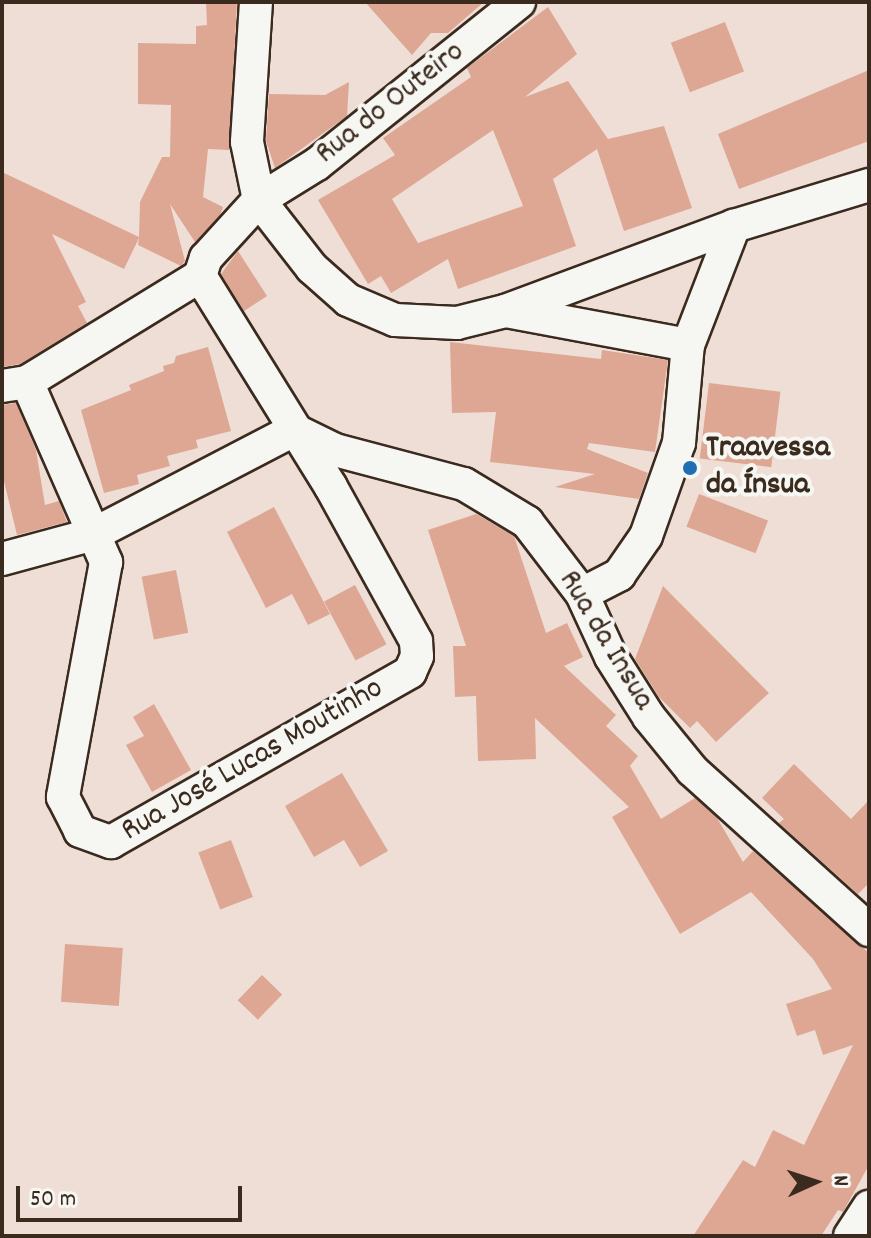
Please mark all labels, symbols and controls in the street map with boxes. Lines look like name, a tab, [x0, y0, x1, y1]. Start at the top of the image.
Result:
street label: Rua do Outeiro	[309, 34, 473, 174]
place label: Traavessa da Ínsua	[706, 431, 830, 506]
marker: Traavessa da Ínsua	[681, 459, 699, 477]
street label: Rua da Insua	[548, 564, 662, 718]
street label: Rua José Lucas Moutinho	[115, 670, 391, 852]
north arrow	[775, 1142, 855, 1222]
scale bar	[20, 1170, 246, 1220]
text: N	[824, 1174, 855, 1187]
text: 50 m	[30, 1183, 76, 1217]

